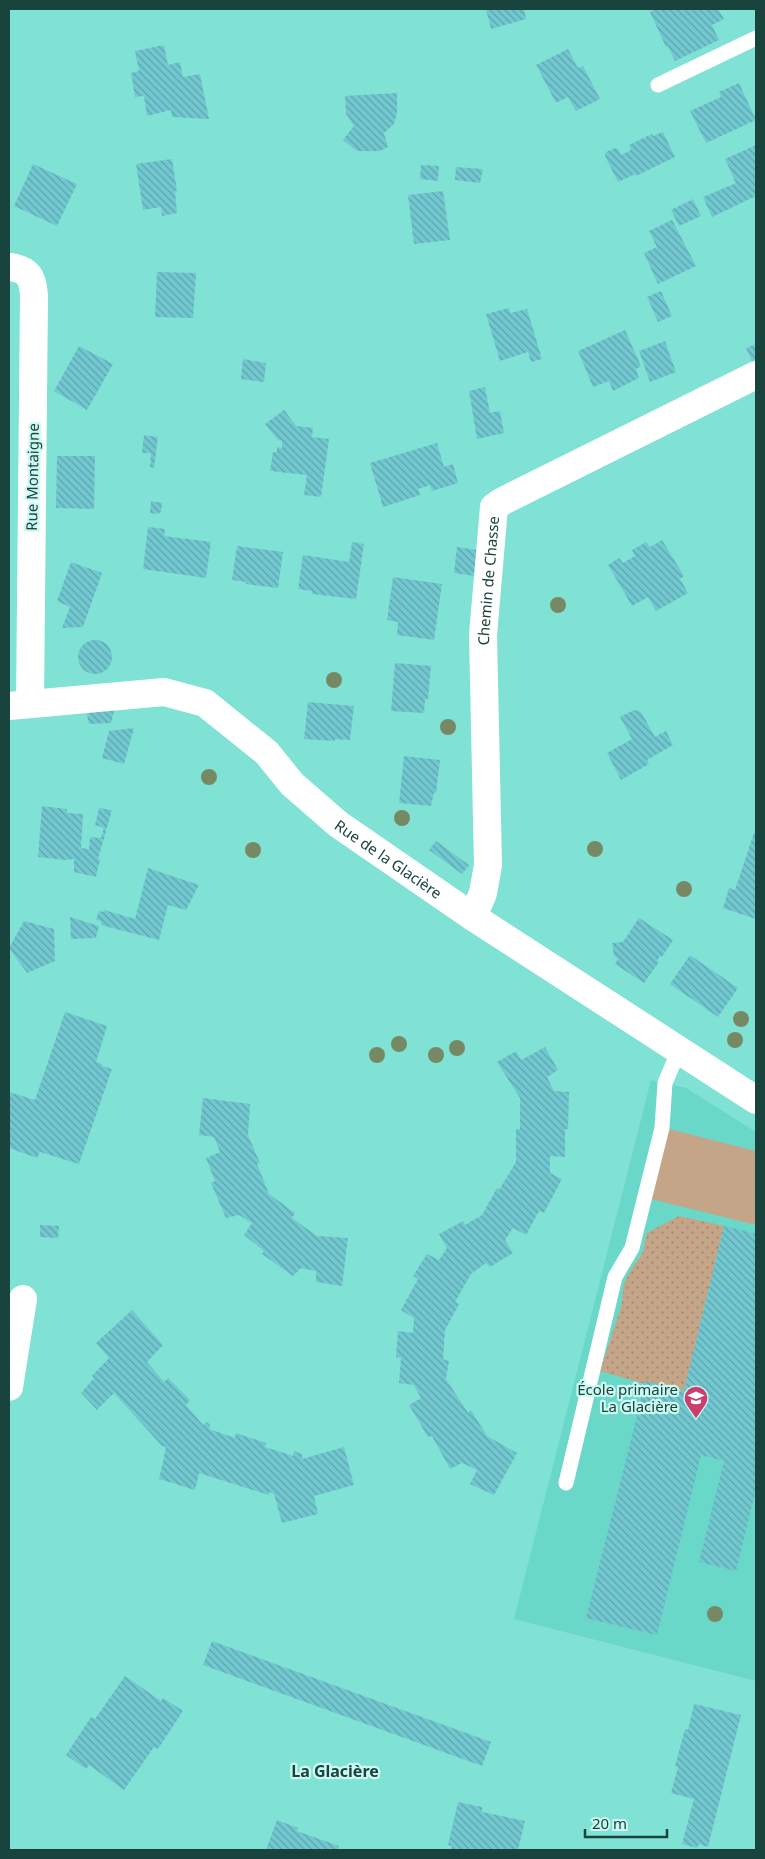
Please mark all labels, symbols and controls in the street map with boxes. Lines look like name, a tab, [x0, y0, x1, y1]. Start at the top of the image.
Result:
street label: Rue Montaigne	[21, 423, 43, 531]
street label: Chemin de Chasse	[473, 515, 503, 646]
street label: Rue de la Glacière	[331, 815, 446, 903]
place label: École primaire La Glacière	[577, 1379, 678, 1416]
school or university icon: École primaire La Glacière	[683, 1385, 709, 1419]
district label: La Glacière	[291, 1760, 379, 1782]
scale bar	[585, 1806, 668, 1838]
text: 20 m	[592, 1813, 627, 1833]

